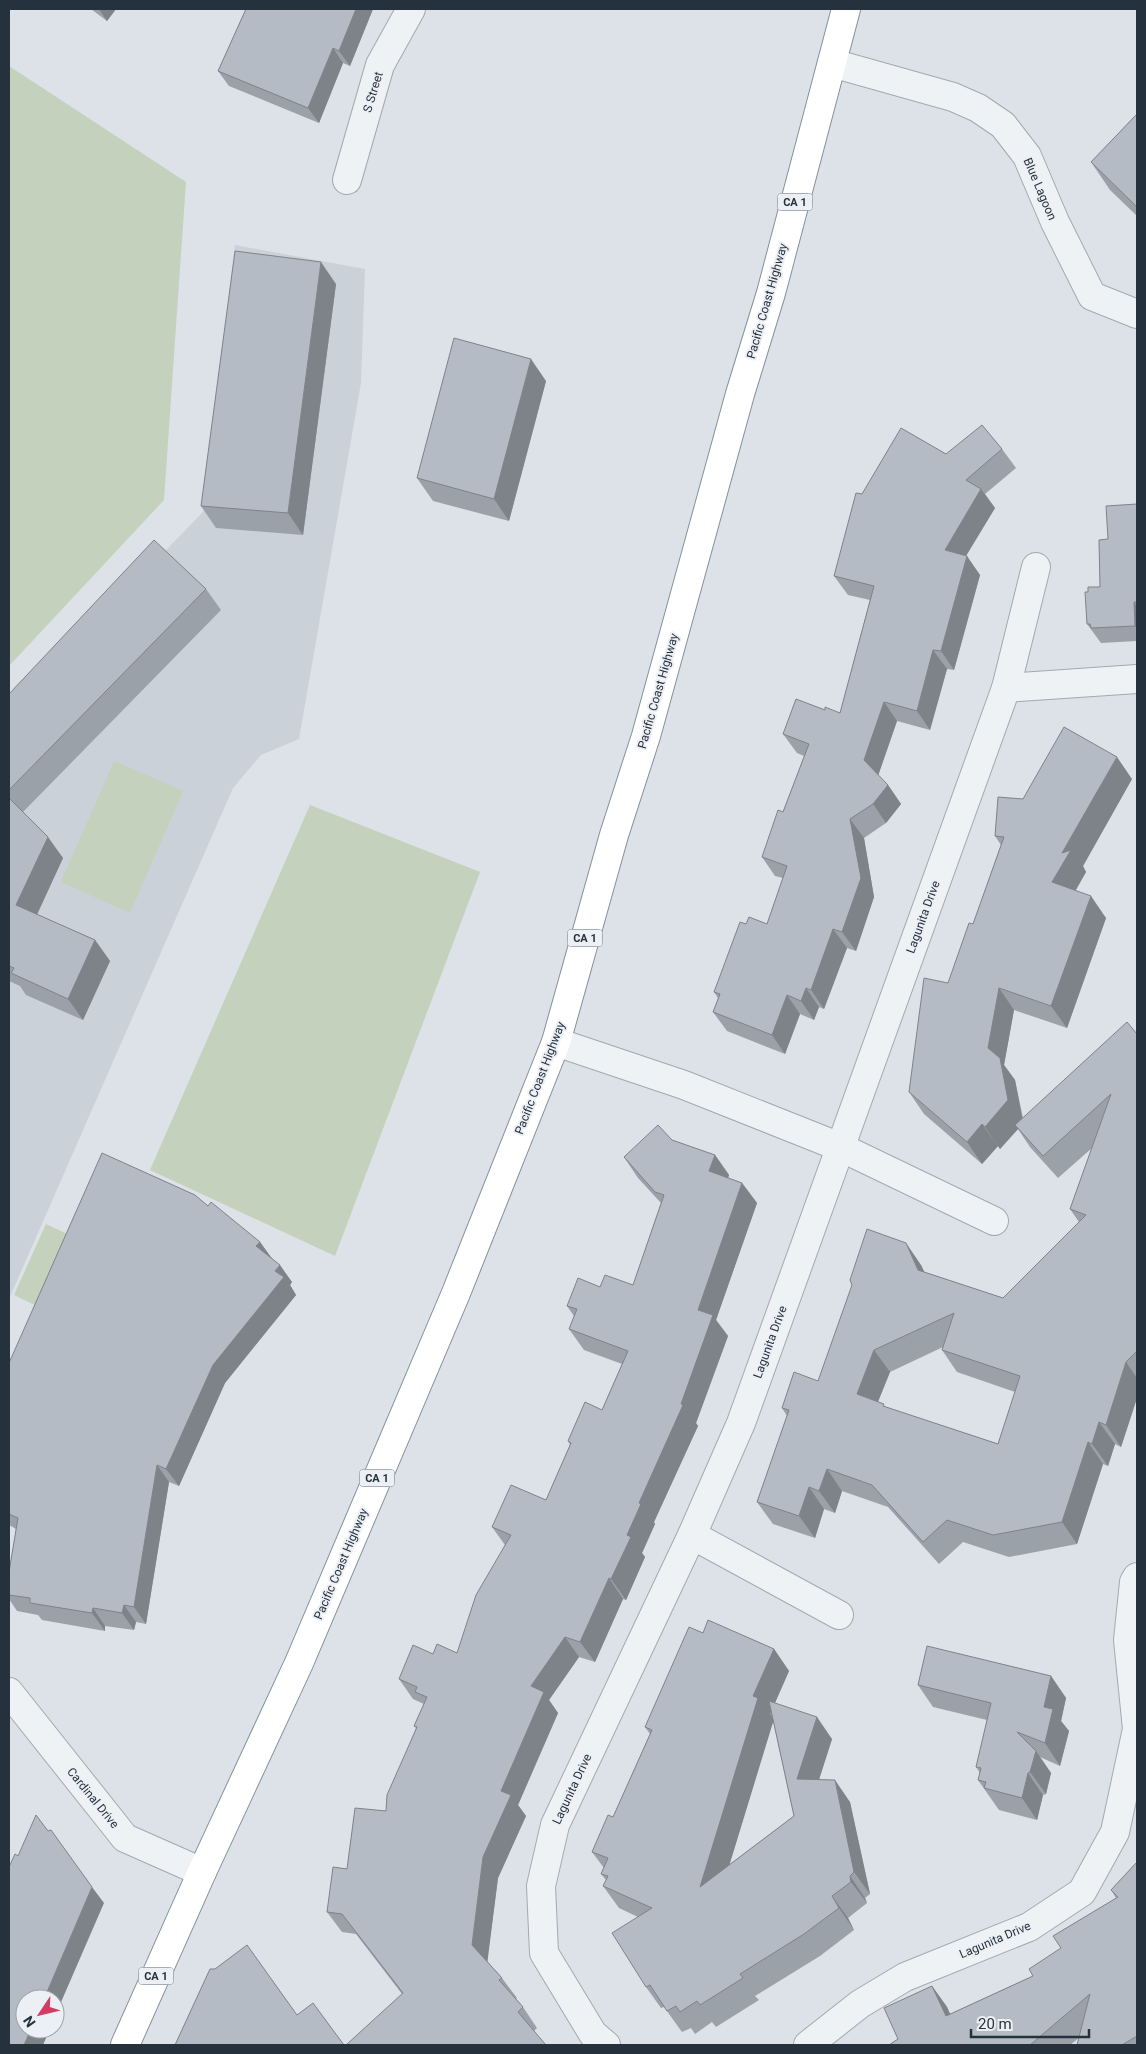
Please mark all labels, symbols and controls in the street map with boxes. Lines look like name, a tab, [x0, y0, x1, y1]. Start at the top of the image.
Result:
street label: S Street	[360, 70, 386, 114]
street label: Blue Lagoon	[1021, 156, 1059, 222]
road number: CA 1	[778, 193, 812, 210]
street label: Pacific Coast Highway	[744, 241, 790, 360]
street label: Pacific Coast Highway	[635, 631, 681, 750]
street label: Lagunita Drive	[903, 879, 943, 955]
road number: CA 1	[568, 930, 602, 946]
street label: Pacific Coast Highway	[512, 1019, 568, 1136]
street label: Lagunita Drive	[750, 1304, 790, 1380]
road number: CA 1	[360, 1470, 394, 1486]
street label: Pacific Coast Highway	[311, 1506, 371, 1622]
street label: Lagunita Drive	[550, 1751, 594, 1827]
street label: Cardinal Drive	[64, 1765, 122, 1831]
street label: Lagunita Drive	[957, 1919, 1033, 1961]
road number: CA 1	[138, 1968, 174, 1984]
north arrow	[15, 1989, 65, 2039]
scale bar	[971, 2006, 1088, 2038]
text: N	[20, 2013, 39, 2030]
text: 20 m	[978, 2015, 1012, 2033]

